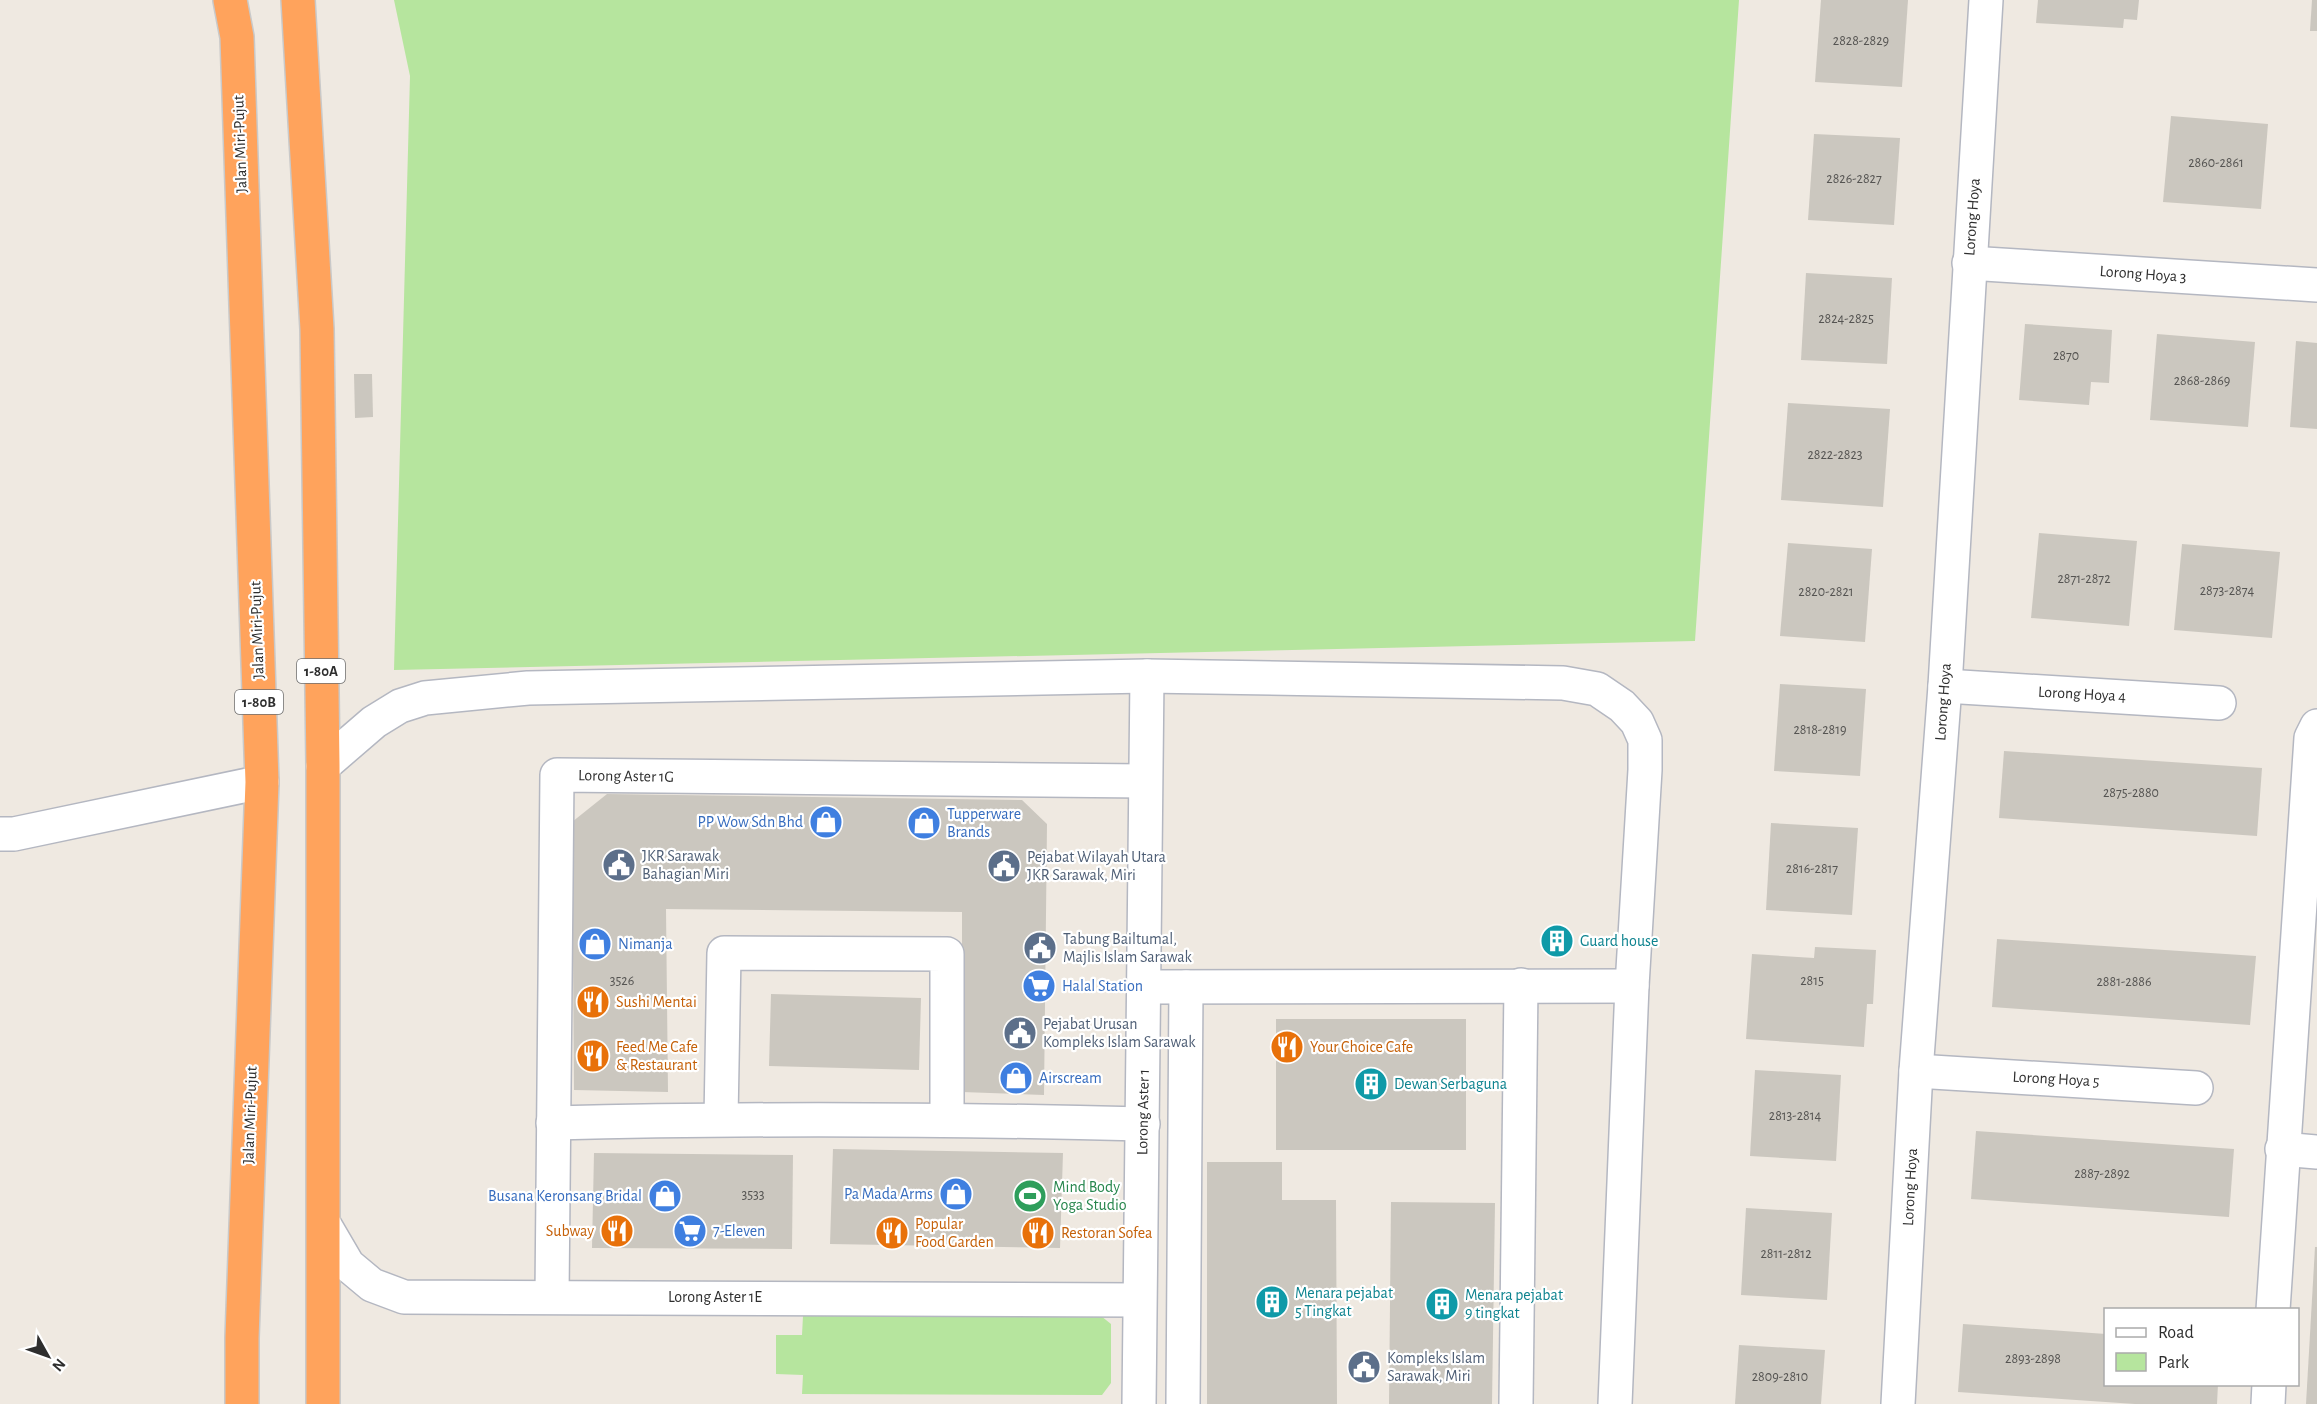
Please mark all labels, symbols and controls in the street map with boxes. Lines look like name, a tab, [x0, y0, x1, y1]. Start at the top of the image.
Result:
house number: 2828-2829	[1833, 34, 1889, 48]
street label: Jalan Miri-Pujut	[230, 95, 251, 193]
house number: 2860-2861	[2188, 156, 2244, 170]
house number: 2826-2827	[1826, 172, 1882, 186]
street label: Lorong Hoya	[1961, 178, 1984, 256]
street label: Lorong Hoya 3	[2099, 263, 2187, 286]
house number: 2824-2825	[1818, 312, 1874, 326]
house number: 2870	[2053, 349, 2079, 363]
house number: 2868-2869	[2174, 374, 2230, 388]
house number: 2822-2823	[1807, 448, 1863, 462]
house number: 2871-2872	[2057, 572, 2111, 586]
street label: Jalan Miri-Pujut	[247, 581, 268, 679]
house number: 2873-2874	[2200, 584, 2255, 598]
house number: 2820-2821	[1798, 585, 1854, 599]
road number: 1-80A	[297, 659, 345, 683]
street label: Lorong Hoya	[1932, 663, 1955, 741]
street label: Lorong Hoya 4	[2037, 684, 2127, 705]
road number: 1-80B	[235, 690, 283, 714]
house number: 2818-2819	[1793, 723, 1847, 737]
street label: Lorong Aster 1G	[578, 767, 674, 785]
house number: 2875-2880	[2103, 786, 2159, 800]
shop icon: PP Wow Sdn Bhd	[808, 804, 844, 840]
shop icon: Tupperware Brands	[906, 805, 942, 841]
place label: Tupperware Brands	[947, 806, 1021, 840]
place label: PP Wow Sdn Bhd	[697, 814, 803, 830]
public building icon: JKR Sarawak Bahagian Miri	[601, 847, 637, 883]
place label: JKR Sarawak Bahagian Miri	[642, 848, 729, 882]
public building icon: Pejabat Wilayah Utara JKR Sarawak, Miri	[986, 848, 1022, 884]
place label: Pejabat Wilayah Utara JKR Sarawak, Miri	[1027, 849, 1166, 883]
house number: 2816-2817	[1786, 862, 1838, 876]
building icon: Guard house	[1539, 923, 1575, 959]
shop icon: Nimanja	[577, 926, 613, 962]
public building icon: Tabung Bailtumal, Majlis Islam Sarawak	[1022, 930, 1058, 966]
place label: Tabung Bailtumal, Majlis Islam Sarawak	[1063, 931, 1193, 966]
place label: Guard house	[1580, 933, 1658, 949]
place label: Nimanja	[618, 936, 673, 953]
supermarket icon: Halal Station	[1021, 968, 1057, 1004]
house number: 3526	[610, 974, 634, 988]
house number: 2815	[1800, 974, 1824, 988]
house number: 2881-2886	[2097, 975, 2151, 989]
place label: Halal Station	[1062, 978, 1143, 994]
restaurant icon: Sushi Mentai	[575, 984, 611, 1020]
place label: Sushi Mentai	[616, 994, 697, 1010]
public building icon: Pejabat Urusan Kompleks Islam Sarawak	[1002, 1015, 1038, 1051]
place label: Pejabat Urusan Kompleks Islam Sarawak	[1043, 1016, 1196, 1050]
restaurant icon: Your Choice Cafe	[1269, 1029, 1305, 1065]
restaurant icon: Feed Me Cafe & Restaurant	[575, 1038, 611, 1074]
place label: Feed Me Cafe & Restaurant	[616, 1039, 698, 1073]
place label: Your Choice Cafe	[1310, 1039, 1413, 1055]
shop icon: Airscream	[998, 1060, 1034, 1096]
street label: Jalan Miri-Pujut	[240, 1066, 261, 1164]
building icon: Dewan Serbaguna	[1353, 1066, 1389, 1102]
street label: Lorong Aster 1	[1134, 1069, 1152, 1155]
street label: Lorong Hoya 5	[2012, 1069, 2100, 1090]
place label: Airscream	[1039, 1070, 1102, 1086]
place label: Dewan Serbaguna	[1394, 1076, 1507, 1092]
house number: 2813-2814	[1769, 1109, 1821, 1123]
street label: Lorong Hoya	[1900, 1148, 1921, 1226]
house number: 2887-2892	[2074, 1167, 2130, 1181]
shop icon: Pa Mada Arms	[938, 1176, 974, 1212]
shop icon: Busana Keronsang Bridal	[647, 1178, 683, 1214]
sports icon: Mind Body Yoga Studio	[1012, 1178, 1048, 1214]
place label: Mind Body Yoga Studio	[1053, 1179, 1127, 1213]
place label: Pa Mada Arms	[844, 1186, 933, 1202]
place label: Busana Keronsang Bridal	[488, 1188, 642, 1204]
house number: 3533	[741, 1188, 765, 1202]
restaurant icon: Subway	[599, 1213, 635, 1249]
supermarket icon: 7-Eleven	[672, 1213, 708, 1249]
restaurant icon: Popular Food Garden	[874, 1215, 910, 1251]
restaurant icon: Restoran Sofea	[1020, 1215, 1056, 1251]
place label: Popular Food Garden	[915, 1216, 994, 1250]
place label: Subway	[546, 1223, 594, 1240]
place label: 7-Eleven	[713, 1223, 765, 1239]
place label: Restoran Sofea	[1061, 1225, 1152, 1241]
house number: 2811-2812	[1760, 1247, 1812, 1261]
building icon: Menara pejabat 5 Tingkat	[1254, 1284, 1290, 1320]
place label: Menara pejabat 5 Tingkat	[1295, 1285, 1393, 1319]
building icon: Menara pejabat 9 tingkat	[1424, 1286, 1460, 1322]
place label: Menara pejabat 9 tingkat	[1465, 1287, 1563, 1321]
street label: Lorong Aster 1E	[668, 1289, 762, 1305]
legend	[2104, 1308, 2299, 1386]
text: Road	[2158, 1324, 2194, 1342]
north arrow	[18, 1326, 78, 1386]
public building icon: Kompleks Islam Sarawak, Miri	[1346, 1349, 1382, 1385]
place label: Kompleks Islam Sarawak, Miri	[1387, 1350, 1485, 1384]
house number: 2893-2898	[2005, 1352, 2061, 1366]
text: Park	[2158, 1354, 2190, 1372]
text: N	[49, 1356, 68, 1374]
house number: 2809-2810	[1752, 1370, 1808, 1384]

